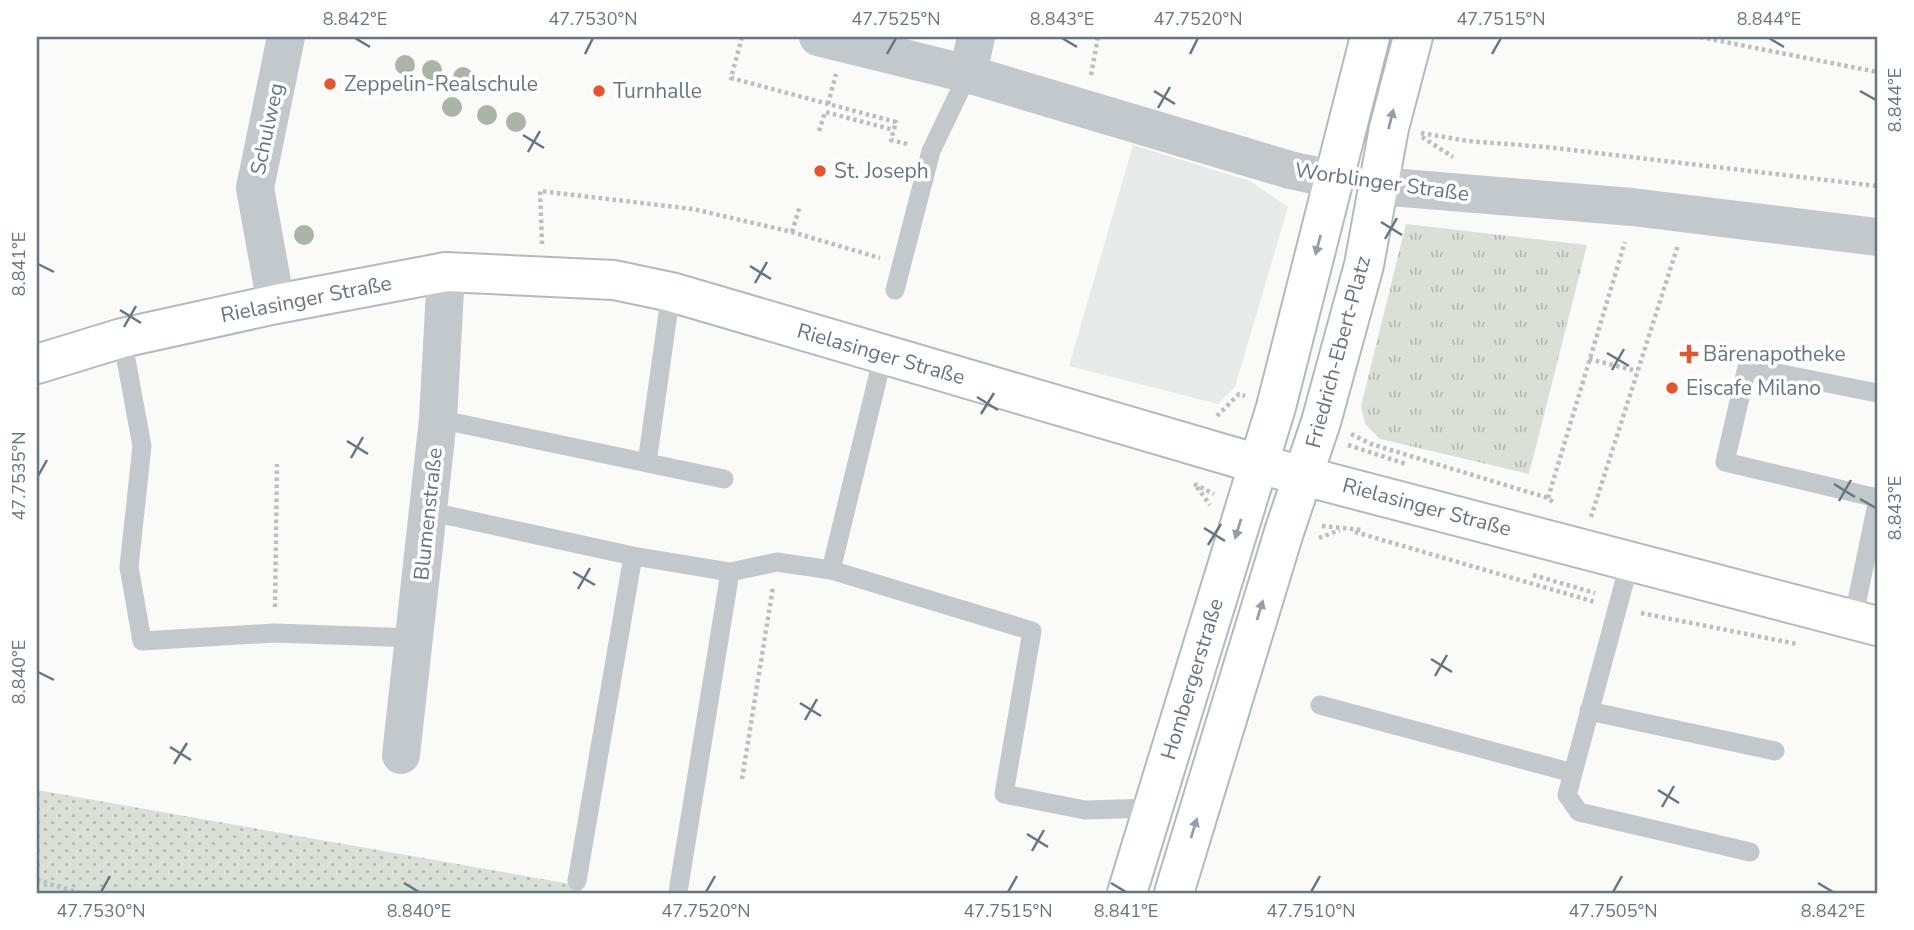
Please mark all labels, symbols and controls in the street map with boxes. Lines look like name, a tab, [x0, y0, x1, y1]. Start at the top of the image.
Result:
text: 8.842°E	[323, 7, 387, 31]
text: 47.7530°N	[549, 7, 637, 31]
text: 47.7525°N	[852, 7, 940, 31]
text: 8.843°E	[1030, 7, 1094, 31]
text: 47.7520°N	[1154, 7, 1242, 31]
text: 47.7515°N	[1457, 7, 1545, 31]
text: 8.844°E	[1737, 7, 1801, 31]
text: 8.844°E	[1883, 68, 1907, 132]
place label: Zeppelin-Realschule	[344, 70, 538, 98]
marker: Zeppelin-Realschule	[322, 76, 338, 92]
place label: Turnhalle	[613, 77, 702, 105]
street label: Schulweg	[244, 80, 290, 178]
marker: Turnhalle	[591, 83, 607, 99]
one-way arrow	[1386, 108, 1397, 130]
street label: Worblinger Straße	[1293, 156, 1471, 208]
place label: St. Joseph	[834, 157, 929, 185]
marker: St. Joseph	[812, 163, 828, 179]
text: 8.841°E	[7, 232, 31, 296]
one-way arrow	[1313, 235, 1323, 256]
street label: Friedrich-Ebert-Platz	[1299, 253, 1377, 451]
street label: Rielasinger Straße	[218, 269, 394, 329]
street label: Rielasinger Straße	[794, 317, 968, 391]
place label: Bärenapotheke	[1703, 340, 1846, 368]
marker: Bärenapotheke	[1681, 346, 1697, 362]
place label: Eiscafe Milano	[1686, 374, 1821, 402]
marker: Eiscafe Milano	[1664, 380, 1680, 396]
text: 47.7535°N	[7, 432, 31, 520]
street label: Blumenstraße	[407, 446, 449, 582]
street label: Rielasinger Straße	[1340, 471, 1514, 543]
text: 8.843°E	[1883, 476, 1907, 540]
one-way arrow	[1233, 519, 1243, 540]
street label: Hombergerstraße	[1154, 595, 1230, 763]
one-way arrow	[1256, 600, 1266, 621]
text: 8.840°E	[7, 640, 31, 704]
one-way arrow	[1190, 817, 1200, 838]
text: 47.7530°N	[57, 899, 145, 923]
text: 8.840°E	[387, 899, 451, 923]
text: 47.7520°N	[662, 899, 750, 923]
text: 47.7515°N	[964, 899, 1052, 923]
text: 8.841°E	[1094, 899, 1158, 923]
text: 47.7510°N	[1267, 899, 1355, 923]
text: 47.7505°N	[1569, 899, 1657, 923]
text: 8.842°E	[1801, 899, 1865, 923]

